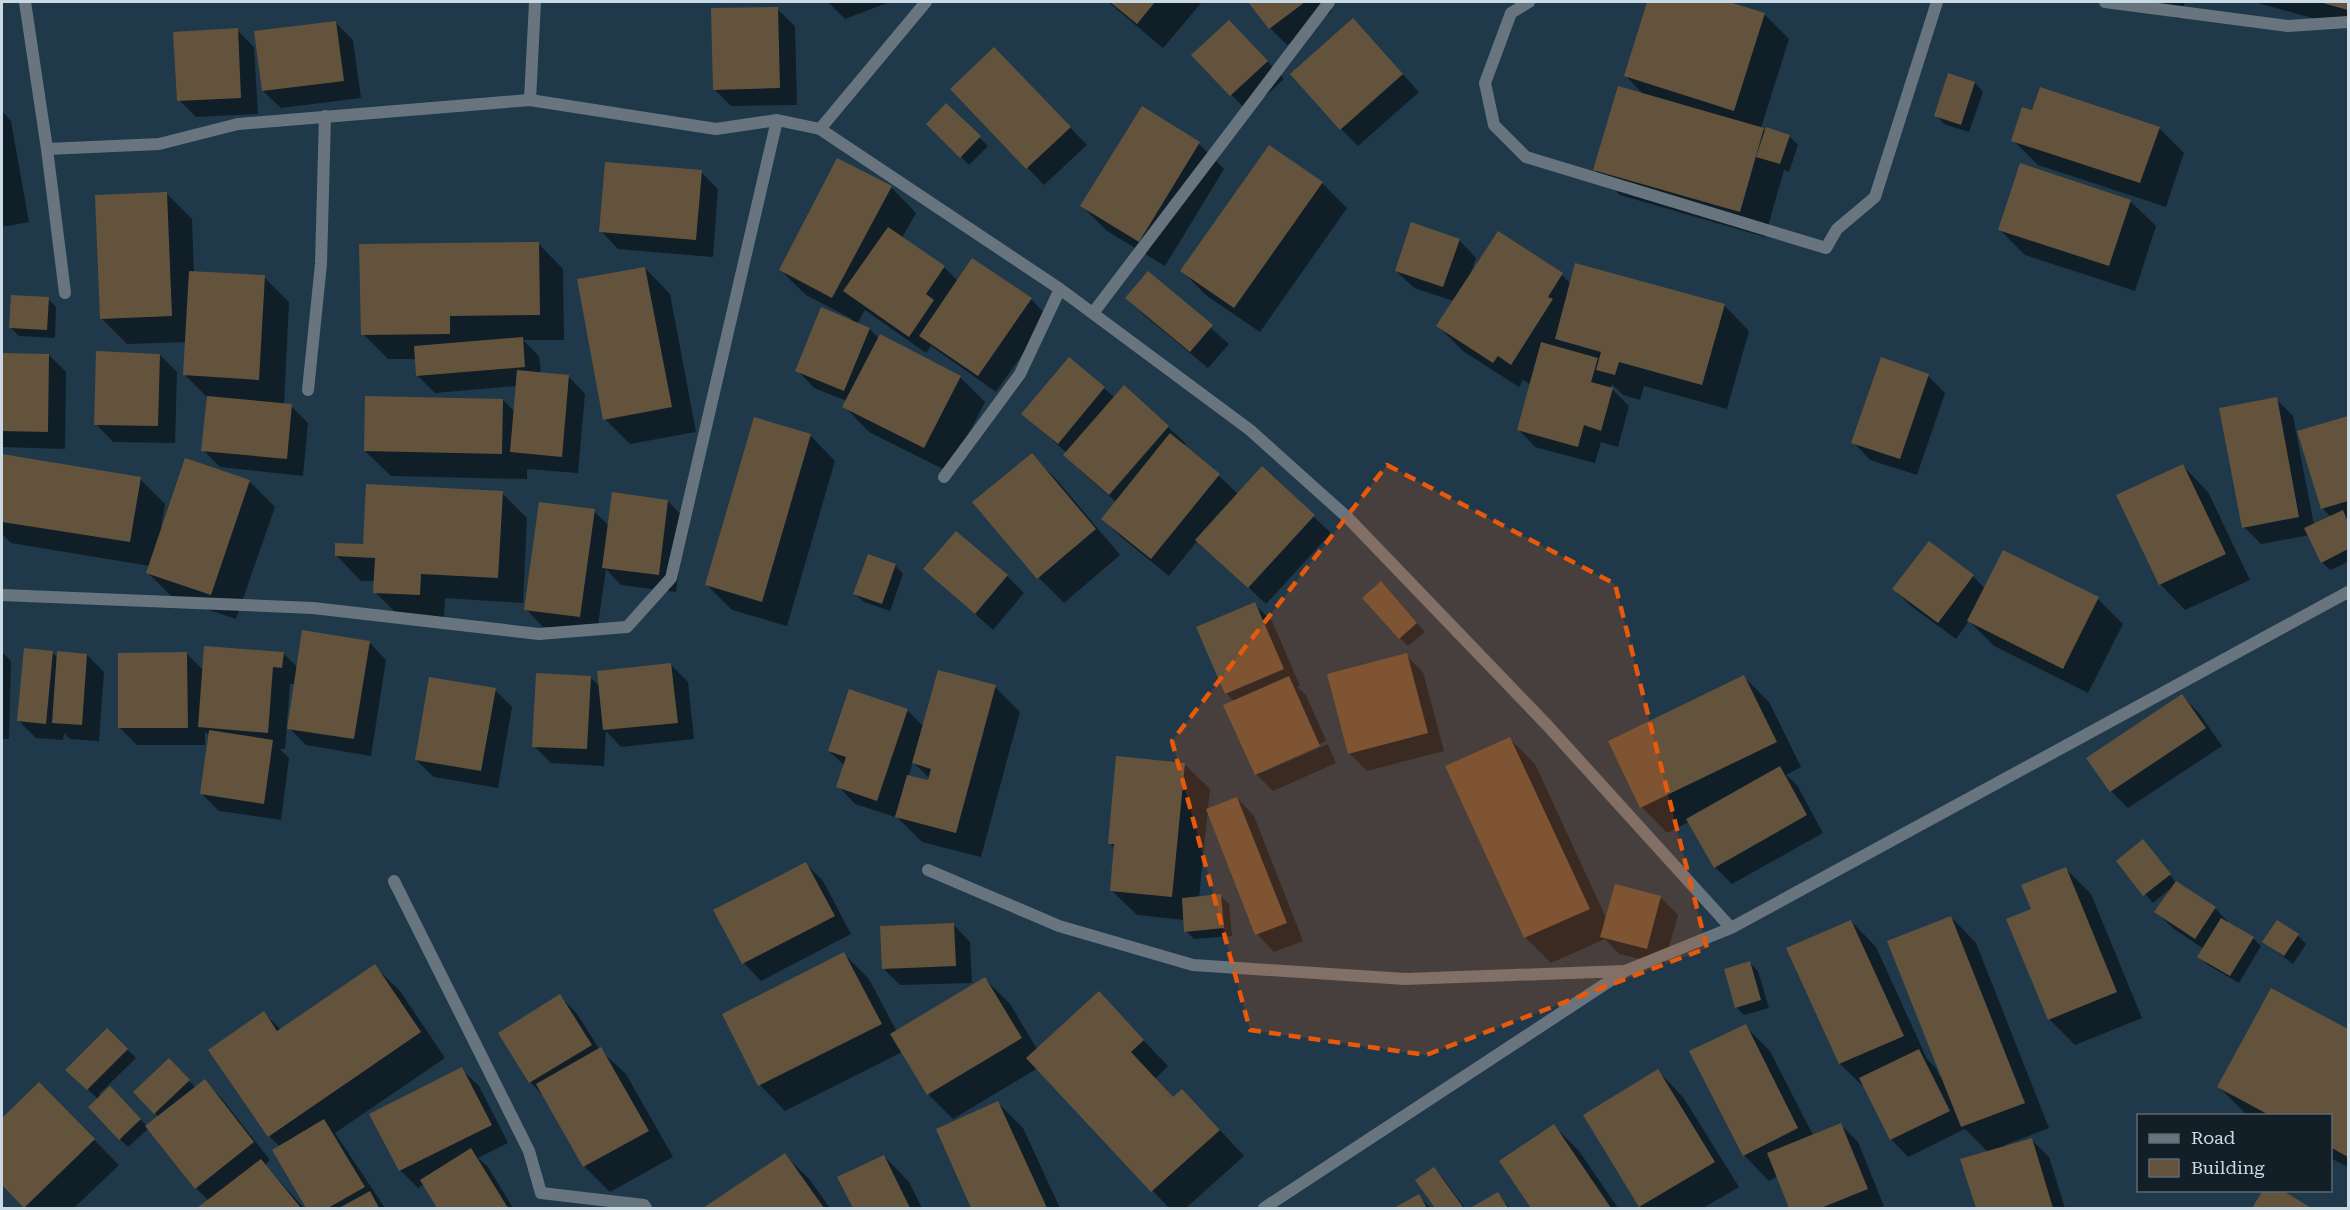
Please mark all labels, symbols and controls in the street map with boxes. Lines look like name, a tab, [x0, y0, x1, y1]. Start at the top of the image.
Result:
legend	[2137, 1114, 2332, 1192]
text: Road	[2191, 1127, 2236, 1148]
text: Building	[2191, 1157, 2265, 1178]

